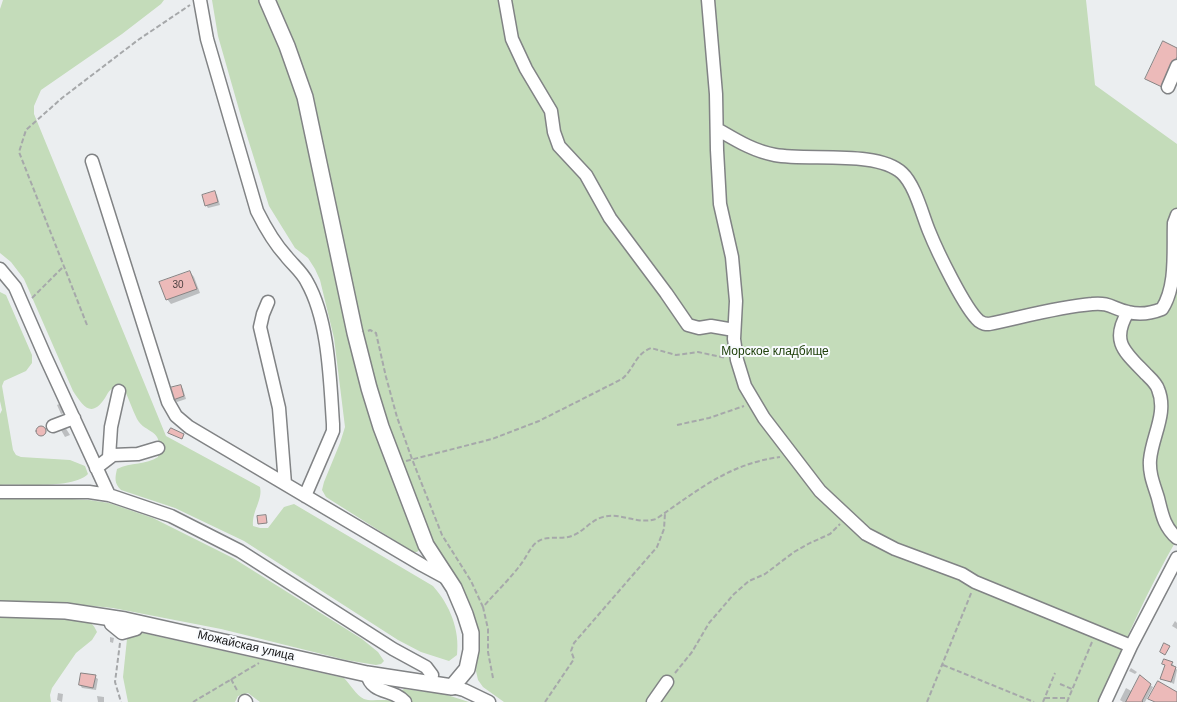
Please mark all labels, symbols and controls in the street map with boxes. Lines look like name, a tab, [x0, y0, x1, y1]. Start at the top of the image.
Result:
house number: 30	[172, 279, 184, 291]
park label: Морское кладбище	[721, 345, 829, 359]
street label: Можайская улица	[196, 628, 296, 664]

